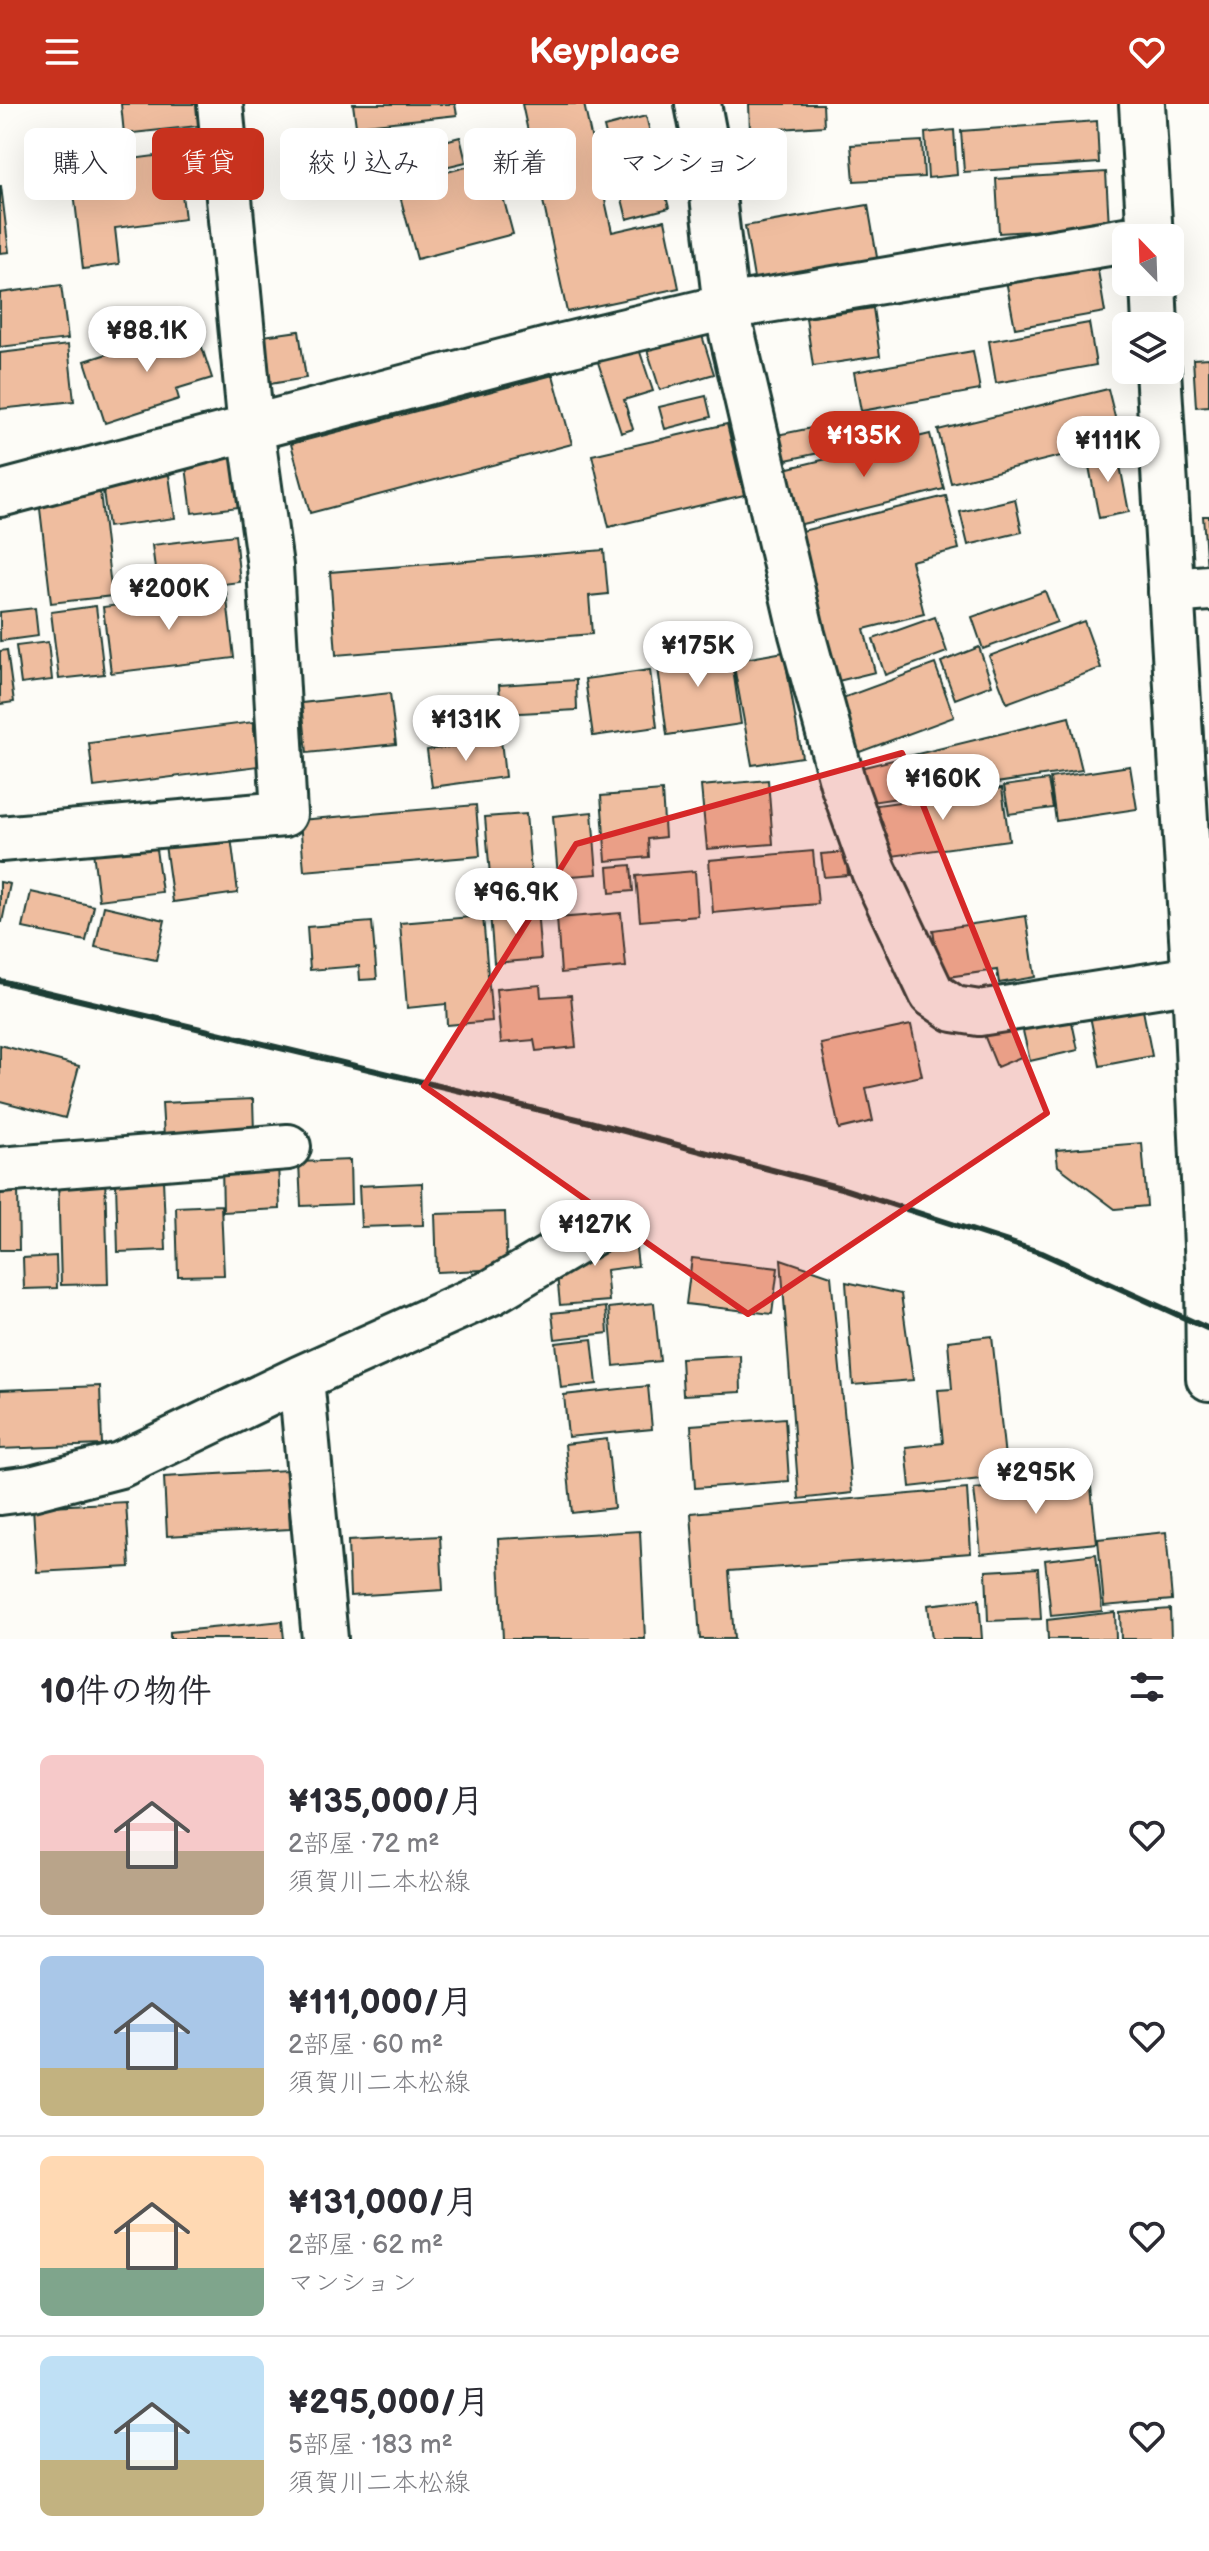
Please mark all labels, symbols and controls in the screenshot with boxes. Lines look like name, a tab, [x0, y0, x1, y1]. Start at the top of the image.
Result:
icon: menu	[40, 30, 84, 74]
icon: heart	[1125, 30, 1169, 74]
text: Keyplace	[529, 31, 680, 74]
chip: 購入	[24, 128, 136, 200]
chip: 賃貸	[152, 128, 264, 200]
chip: 絞り込み	[280, 128, 448, 200]
chip: 新着	[464, 128, 576, 200]
chip: マンション	[592, 128, 787, 200]
north arrow	[1112, 224, 1184, 296]
map controls	[1112, 224, 1184, 384]
pin: ¥88.1K	[82, 306, 212, 374]
button: layers	[1112, 312, 1184, 384]
text: ¥88.1K	[106, 316, 188, 347]
pin: ¥135K	[808, 411, 920, 479]
pin: ¥111K	[1052, 416, 1164, 484]
text: ¥135K	[827, 421, 901, 452]
text: ¥111K	[1075, 426, 1141, 457]
pin: ¥200K	[113, 564, 225, 632]
text: ¥200K	[128, 574, 210, 605]
pin: ¥175K	[642, 621, 754, 689]
text: ¥175K	[661, 631, 735, 662]
pin: ¥131K	[410, 695, 522, 763]
text: ¥131K	[431, 705, 501, 736]
pin: ¥160K	[887, 754, 999, 822]
text: ¥160K	[905, 764, 981, 795]
pin: ¥96.9K	[451, 868, 581, 936]
text: ¥96.9K	[473, 878, 559, 909]
pin: ¥127K	[539, 1200, 651, 1268]
text: ¥127K	[558, 1210, 632, 1241]
pin: ¥295K	[980, 1448, 1092, 1516]
text: ¥295K	[996, 1458, 1076, 1489]
icon: filters	[1125, 1665, 1169, 1709]
text: 10件の物件	[40, 1671, 212, 1712]
text: ¥135,000/月	[288, 1781, 484, 1822]
icon: home	[104, 1787, 200, 1883]
icon: heart	[1125, 1813, 1169, 1857]
text: 2部屋 · 72 m²	[288, 1829, 439, 1860]
text: 須賀川二本松線	[288, 1867, 470, 1898]
text: ¥111,000/月	[288, 1982, 473, 2023]
icon: home	[104, 1988, 200, 2084]
icon: heart	[1125, 2014, 1169, 2058]
text: 2部屋 · 60 m²	[288, 2030, 443, 2061]
text: 須賀川二本松線	[288, 2068, 470, 2099]
text: ¥131,000/月	[288, 2182, 479, 2223]
icon: home	[104, 2188, 200, 2284]
icon: heart	[1125, 2214, 1169, 2258]
text: 2部屋 · 62 m²	[288, 2230, 443, 2261]
text: マンション	[288, 2268, 417, 2299]
text: ¥295,000/月	[288, 2382, 490, 2423]
icon: home	[104, 2388, 200, 2484]
icon: heart	[1125, 2414, 1169, 2458]
text: 5部屋 · 183 m²	[288, 2430, 453, 2461]
text: 須賀川二本松線	[288, 2468, 470, 2499]

